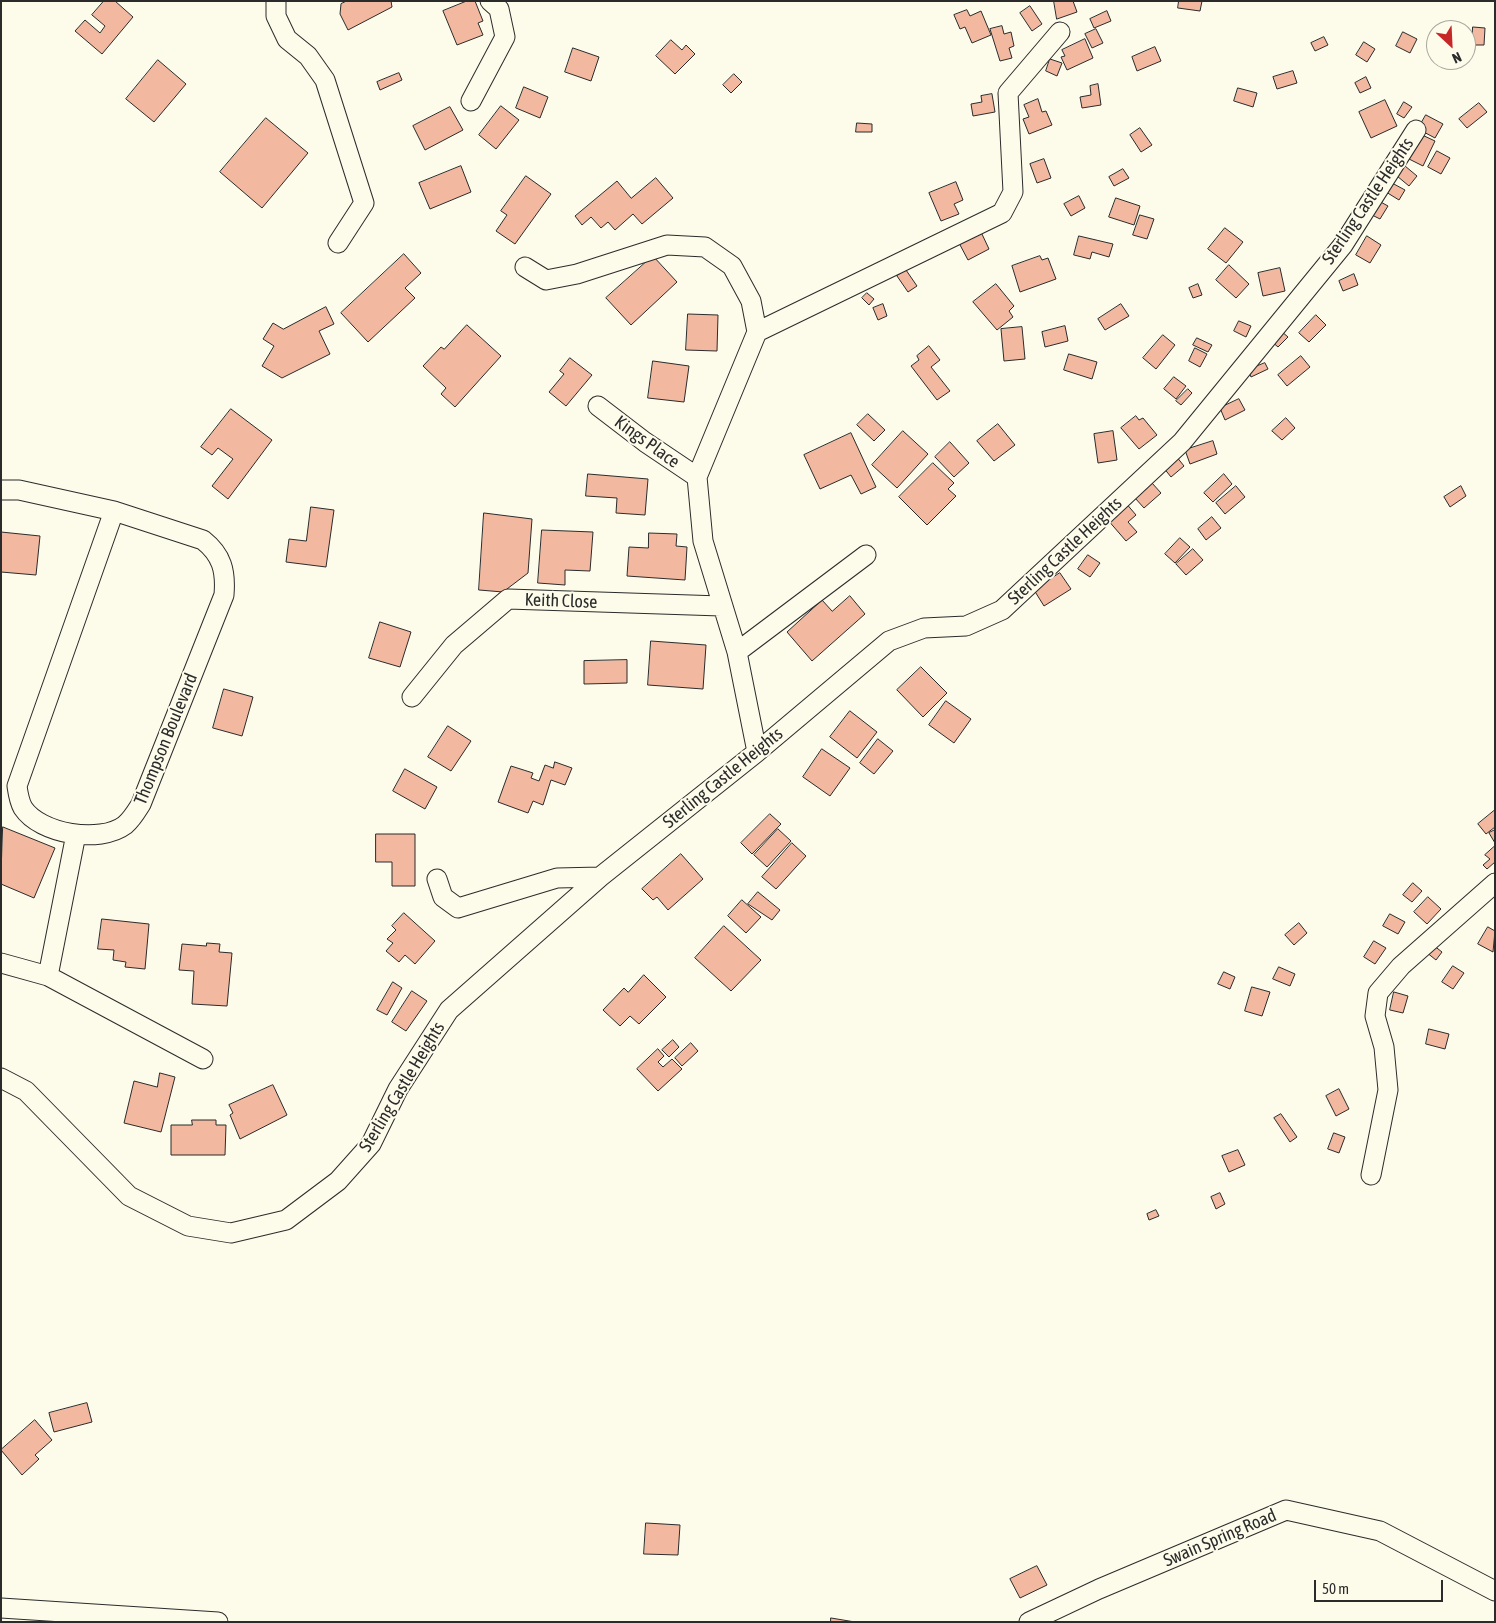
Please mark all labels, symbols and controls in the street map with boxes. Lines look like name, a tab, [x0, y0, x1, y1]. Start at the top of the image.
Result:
north arrow	[1426, 20, 1476, 70]
text: N	[1450, 49, 1464, 67]
street label: Sterling Castle Heights	[1318, 134, 1418, 268]
street label: Kings Place	[610, 411, 684, 473]
street label: Sterling Castle Heights	[1004, 493, 1126, 609]
street label: Keith Close	[524, 589, 598, 613]
street label: Thompson Boulevard	[130, 670, 202, 808]
street label: Sterling Castle Heights	[659, 723, 787, 833]
street label: Sterling Castle Heights	[355, 1018, 449, 1156]
street label: Swain Spring Road	[1160, 1505, 1280, 1571]
scale bar	[1316, 1570, 1445, 1602]
text: 50 m	[1322, 1580, 1349, 1597]

